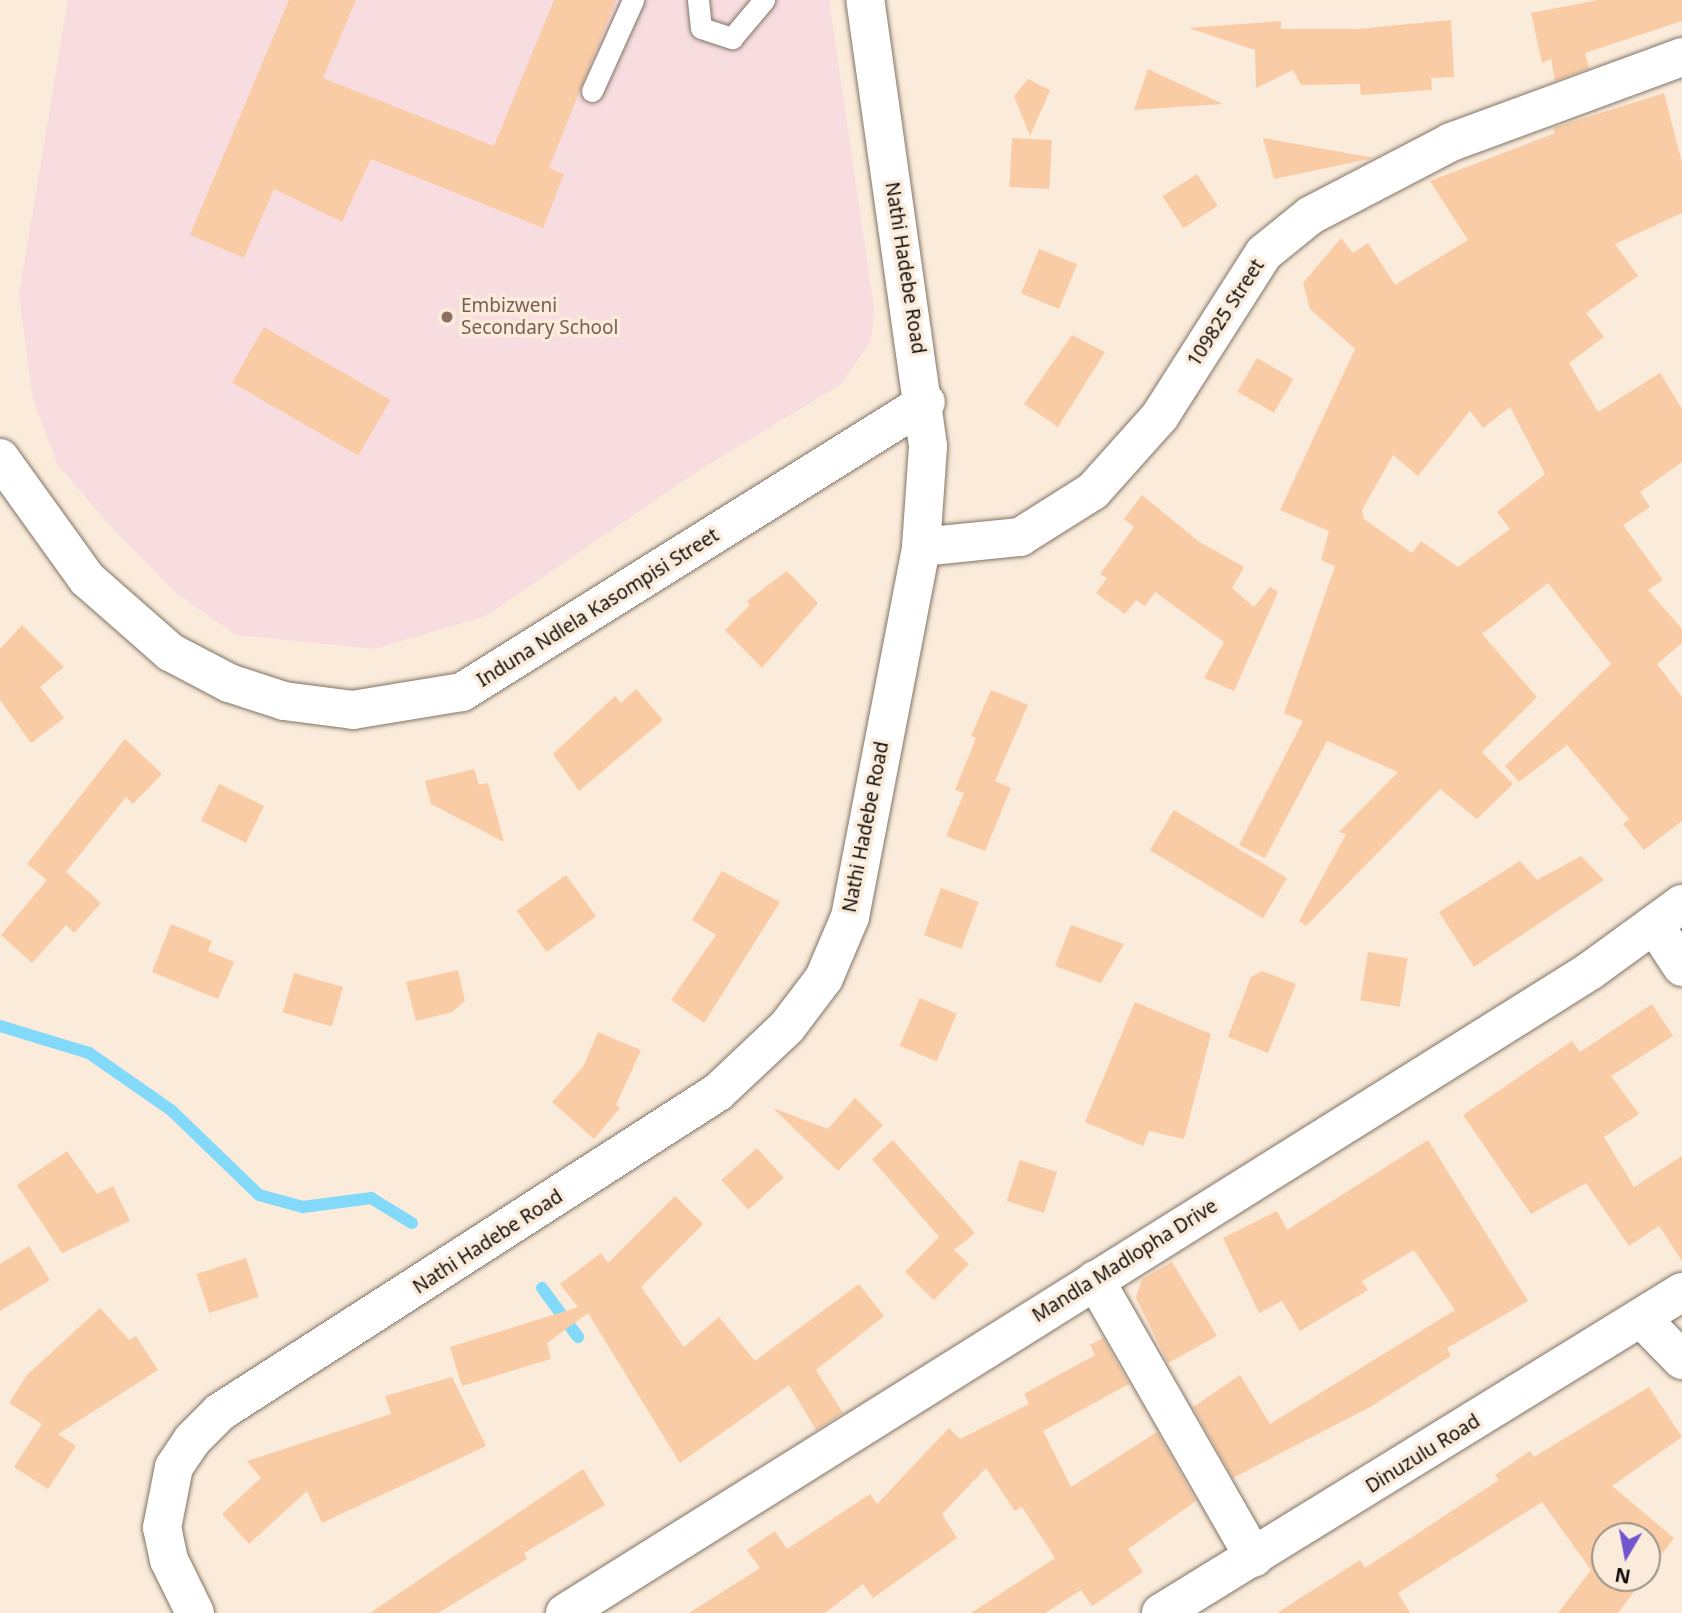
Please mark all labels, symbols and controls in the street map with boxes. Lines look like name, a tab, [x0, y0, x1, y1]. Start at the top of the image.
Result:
street label: Nathi Hadebe Road	[880, 180, 930, 356]
street label: 109825 Street	[1183, 255, 1269, 371]
place label: Embizweni Secondary School	[461, 295, 619, 339]
marker: Embizweni Secondary School	[439, 309, 455, 325]
street label: Induna Ndlela Kasompisi Street	[473, 524, 723, 692]
street label: Nathi Hadebe Road	[838, 740, 894, 914]
street label: Nathi Hadebe Road	[409, 1185, 567, 1299]
street label: Mandla Madlopha Drive	[1028, 1195, 1222, 1327]
street label: Dinuzulu Road	[1362, 1410, 1484, 1498]
north arrow	[1591, 1522, 1661, 1592]
text: N	[1613, 1562, 1633, 1590]

